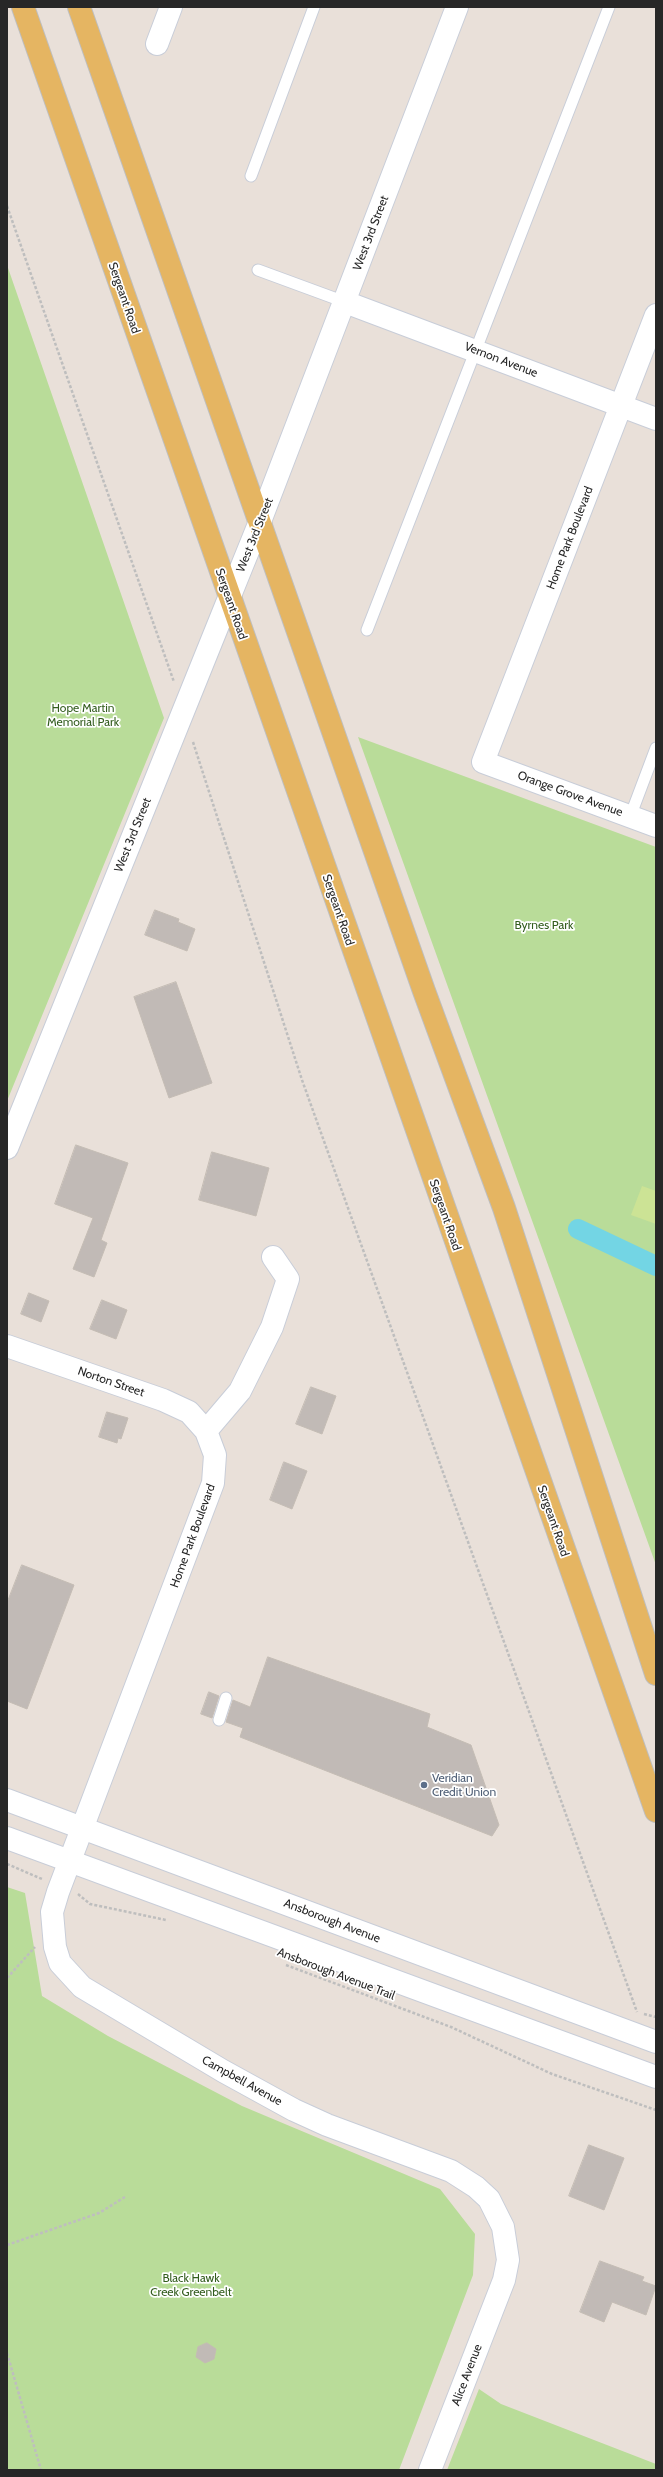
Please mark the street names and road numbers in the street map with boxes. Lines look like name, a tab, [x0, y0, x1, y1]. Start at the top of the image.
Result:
street label: West 3rd Street	[350, 194, 392, 272]
street label: Sergeant Road	[105, 261, 143, 335]
street label: Vernon Avenue	[462, 339, 540, 381]
street label: Home Park Boulevard	[544, 484, 596, 592]
street label: West 3rd Street	[234, 496, 276, 574]
street label: Sergeant Road	[212, 567, 250, 641]
street label: Orange Grove Avenue	[515, 768, 625, 820]
street label: West 3rd Street	[112, 796, 154, 874]
street label: Sergeant Road	[319, 873, 357, 947]
street label: Sergeant Road	[426, 1178, 464, 1252]
street label: Norton Street	[76, 1364, 146, 1400]
street label: Home Park Boulevard	[168, 1482, 218, 1590]
street label: Sergeant Road	[534, 1484, 572, 1558]
street label: Ansborough Avenue	[282, 1896, 382, 1946]
street label: Ansborough Avenue Trail	[275, 1945, 397, 2003]
street label: Campbell Avenue	[199, 2053, 285, 2109]
street label: Alice Avenue	[449, 2342, 485, 2408]

